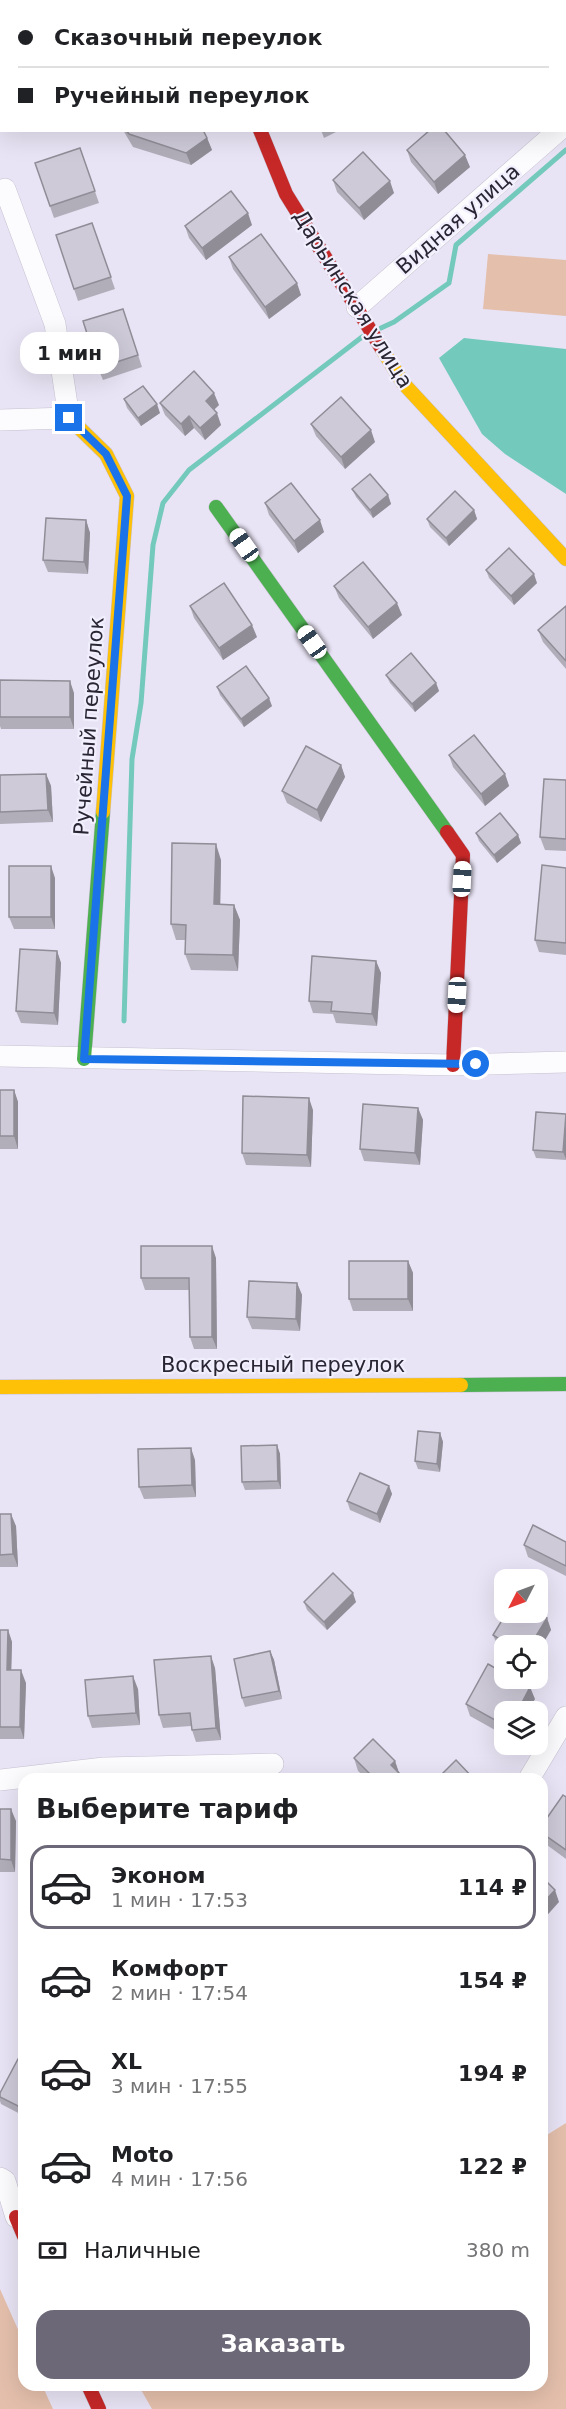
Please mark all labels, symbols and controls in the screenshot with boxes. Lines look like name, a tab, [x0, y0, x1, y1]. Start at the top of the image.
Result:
text: Сказочный переулок	[54, 25, 322, 50]
text: Ручейный переулок	[54, 83, 309, 108]
street label: Видная улица	[392, 159, 524, 279]
street label: Дарьинская улица	[288, 206, 418, 392]
callout: 1 мин	[20, 331, 118, 373]
text: 1 мин	[37, 341, 102, 365]
route end	[55, 404, 82, 431]
car	[226, 525, 262, 565]
street label: Ручейный переулок	[69, 616, 109, 836]
car	[294, 622, 330, 662]
car	[452, 861, 472, 897]
car	[447, 977, 467, 1013]
route start	[462, 1050, 489, 1077]
street label: Воскресный переулок	[161, 1353, 405, 1377]
north arrow	[494, 1569, 548, 1623]
map controls	[494, 1569, 548, 1755]
button: locate	[494, 1635, 548, 1689]
button: layers	[494, 1701, 548, 1755]
text: Выберите тариф	[36, 1793, 299, 1824]
icon: car	[39, 1860, 93, 1914]
text: Эконом	[111, 1863, 206, 1888]
text: 114 ₽	[458, 1875, 527, 1900]
text: 1 мин · 17:53	[111, 1888, 248, 1912]
icon: car	[39, 1953, 93, 2007]
text: Комфорт	[111, 1956, 228, 1981]
text: 154 ₽	[458, 1968, 527, 1993]
text: 2 мин · 17:54	[111, 1981, 248, 2005]
icon: car	[39, 2046, 93, 2100]
text: XL	[111, 2049, 142, 2074]
text: 194 ₽	[458, 2061, 527, 2086]
text: 3 мин · 17:55	[111, 2074, 248, 2098]
icon: car	[39, 2139, 93, 2193]
text: Moto	[111, 2142, 174, 2167]
text: 122 ₽	[458, 2154, 527, 2179]
text: 4 мин · 17:56	[111, 2167, 248, 2191]
icon: cash	[36, 2234, 69, 2267]
text: Наличные	[84, 2238, 201, 2263]
text: 380 m	[466, 2238, 530, 2262]
button: Заказать	[36, 2310, 530, 2379]

